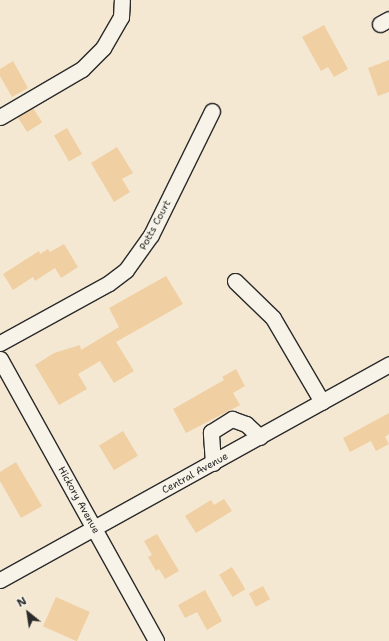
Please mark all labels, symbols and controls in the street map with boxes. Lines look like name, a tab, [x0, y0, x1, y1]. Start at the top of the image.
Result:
street label: Potts Court	[137, 198, 173, 252]
street label: Central Avenue	[160, 450, 230, 496]
street label: Hickory Avenue	[56, 464, 102, 536]
north arrow	[8, 593, 48, 633]
text: N	[14, 593, 29, 611]

